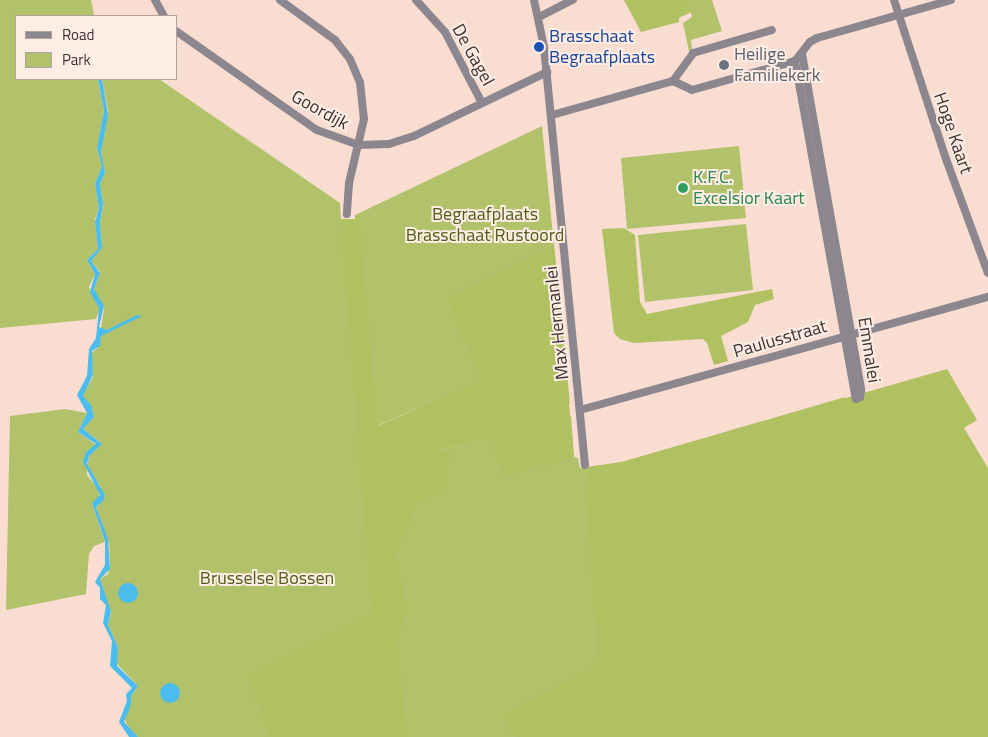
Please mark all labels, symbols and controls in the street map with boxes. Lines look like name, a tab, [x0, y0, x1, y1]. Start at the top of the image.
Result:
legend	[15, 15, 178, 80]
street label: De Gagel	[447, 20, 499, 90]
text: Road	[62, 23, 94, 46]
place label: Brasschaat Begraafplaats	[549, 26, 655, 68]
marker: Brasschaat Begraafplaats	[533, 41, 545, 53]
place label: Heilige Familiekerk	[734, 44, 820, 86]
text: Park	[62, 48, 91, 71]
marker: Heilige Familiekerk	[718, 59, 730, 71]
street label: Goordijk	[288, 85, 352, 135]
street label: Hoge Kaart	[929, 89, 977, 177]
place label: K.F.C. Excelsior Kaart	[693, 167, 805, 210]
marker: K.F.C. Excelsior Kaart	[677, 182, 689, 194]
park label: Begraafplaats Brasschaat Rustoord	[406, 204, 564, 246]
street label: Max Hermanlei	[540, 265, 574, 381]
street label: Paulusstraat	[731, 315, 829, 363]
street label: Emmalei	[853, 316, 885, 384]
park label: Brusselse Bossen	[200, 567, 334, 589]

